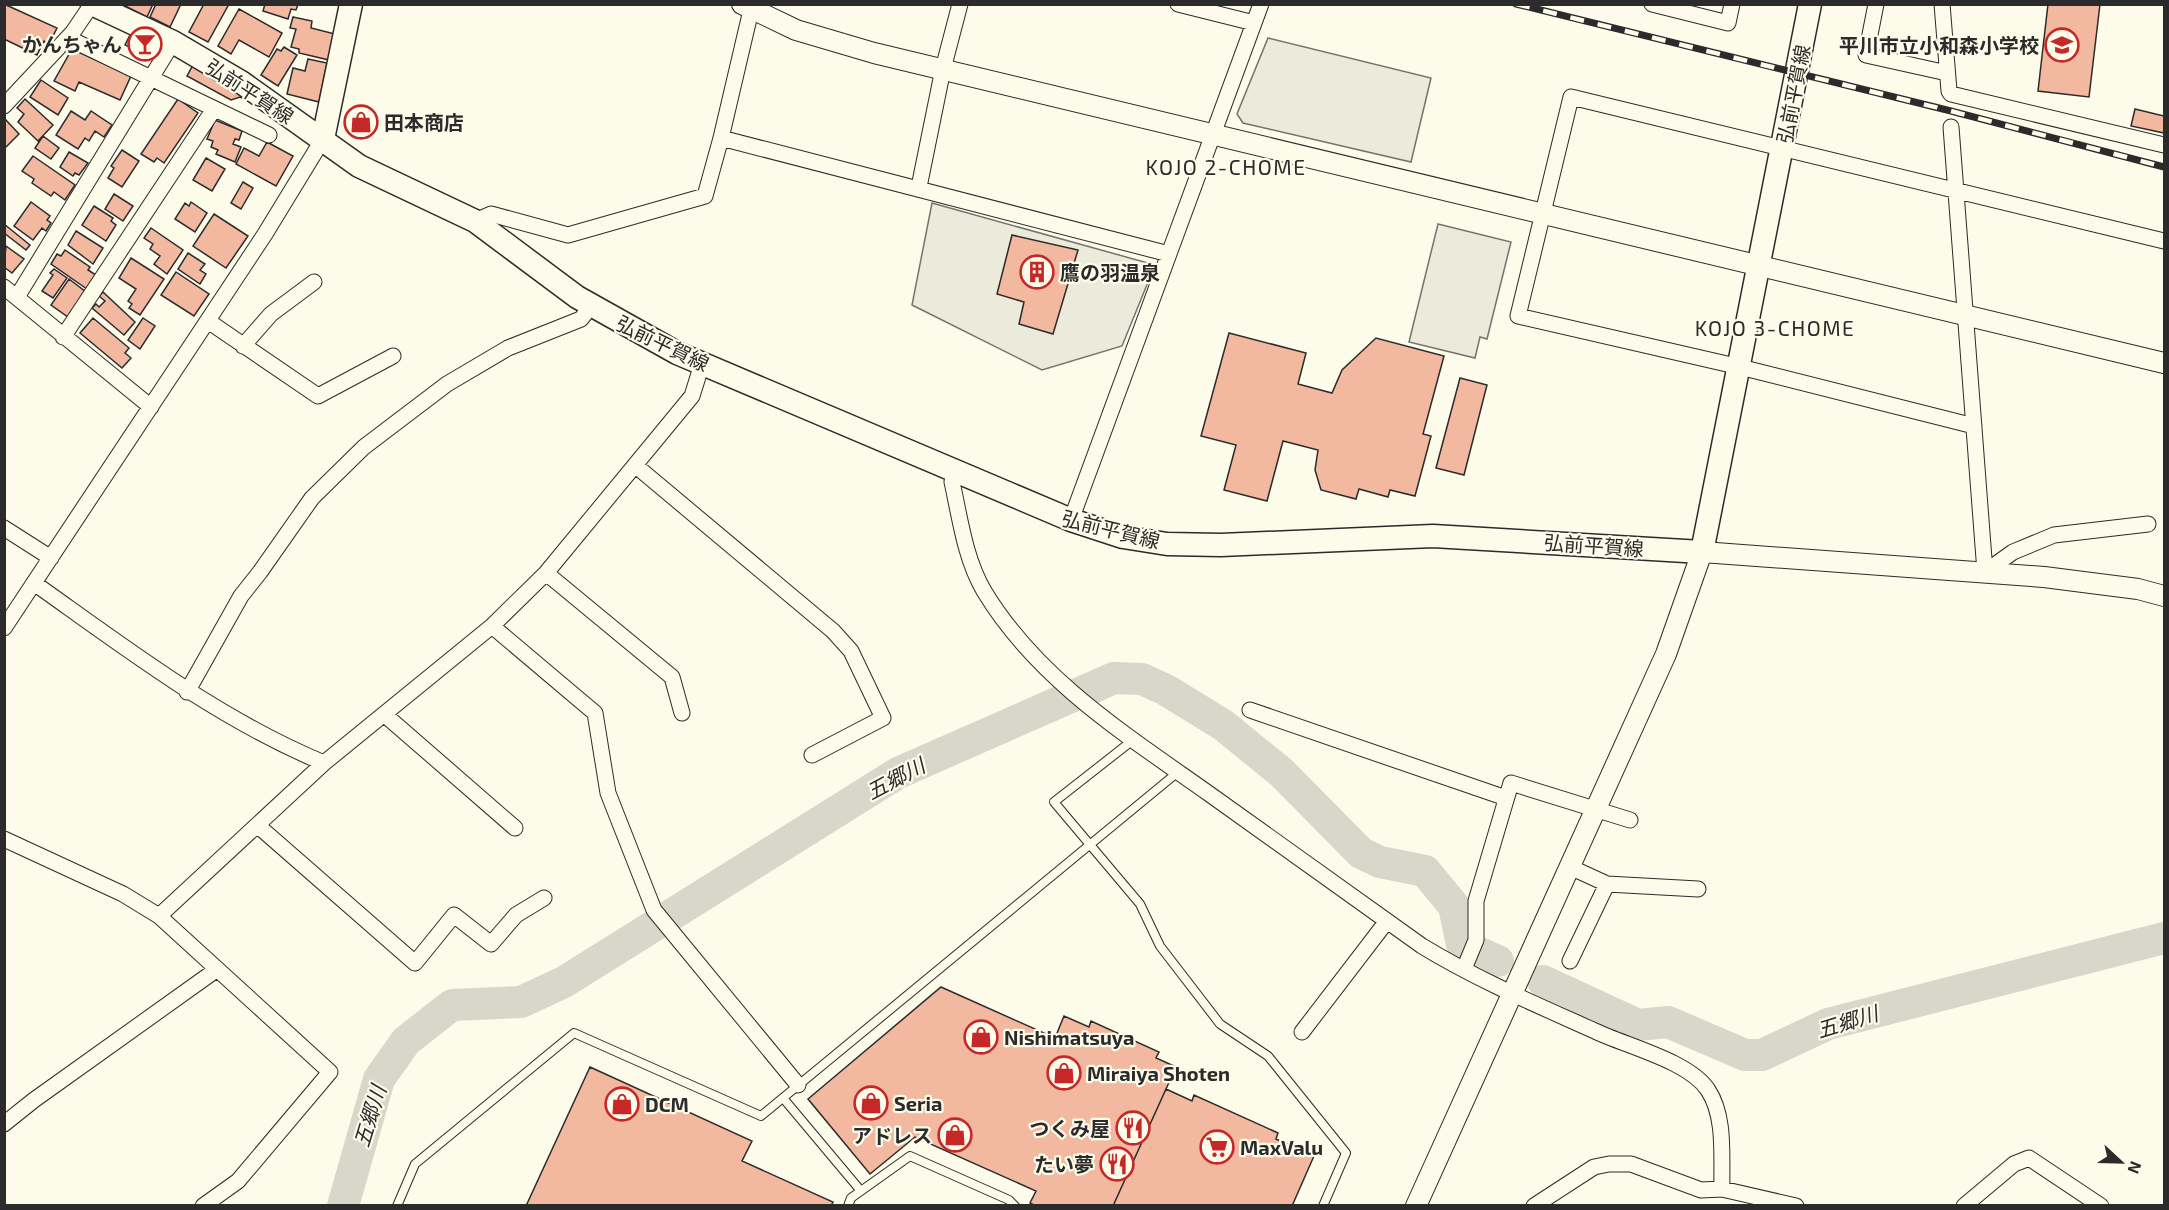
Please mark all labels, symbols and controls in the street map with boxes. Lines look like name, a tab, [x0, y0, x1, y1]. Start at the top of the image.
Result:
bar icon: かんちゃん	[127, 26, 163, 62]
school or university icon: 平川市立小和森小学校	[2044, 27, 2080, 63]
place label: かんちゃん	[22, 32, 122, 56]
place label: 平川市立小和森小学校	[1839, 33, 2039, 57]
street label: 弘前平賀線	[1772, 43, 1814, 145]
street label: 弘前平賀線	[202, 54, 298, 128]
shop icon: 田本商店	[343, 104, 379, 140]
place label: 田本商店	[384, 110, 464, 134]
district label: KOJO 2-CHOME	[1146, 154, 1306, 179]
building icon: 鷹の羽温泉	[1019, 254, 1055, 290]
place label: 鷹の羽温泉	[1060, 260, 1160, 284]
street label: 弘前平賀線	[613, 310, 713, 376]
district label: KOJO 3-CHOME	[1695, 315, 1855, 340]
street label: 弘前平賀線	[1060, 505, 1162, 553]
street label: 弘前平賀線	[1543, 530, 1645, 560]
water label: 五郷川	[861, 751, 930, 804]
water label: 五郷川	[1813, 999, 1883, 1042]
shop icon: Nishimatsuya	[963, 1019, 999, 1055]
place label: Nishimatsuya	[1004, 1025, 1134, 1050]
shop icon: Miraiya Shoten	[1046, 1055, 1082, 1091]
place label: Miraiya Shoten	[1087, 1061, 1230, 1086]
water label: 五郷川	[348, 1080, 391, 1150]
shop icon: Seria	[853, 1085, 889, 1121]
shop icon: DCM	[604, 1086, 640, 1122]
place label: Seria	[894, 1091, 942, 1115]
place label: DCM	[645, 1092, 689, 1116]
restaurant icon: つくみ屋	[1115, 1110, 1151, 1146]
place label: つくみ屋	[1029, 1116, 1110, 1140]
shop icon: アドレス	[937, 1117, 973, 1153]
place label: アドレス	[852, 1123, 932, 1147]
supermarket icon: MaxValu	[1199, 1129, 1235, 1165]
north arrow	[2091, 1132, 2151, 1192]
place label: MaxValu	[1240, 1135, 1323, 1159]
restaurant icon: たい夢	[1099, 1146, 1135, 1182]
place label: たい夢	[1034, 1152, 1094, 1176]
text: N	[2124, 1159, 2146, 1177]

